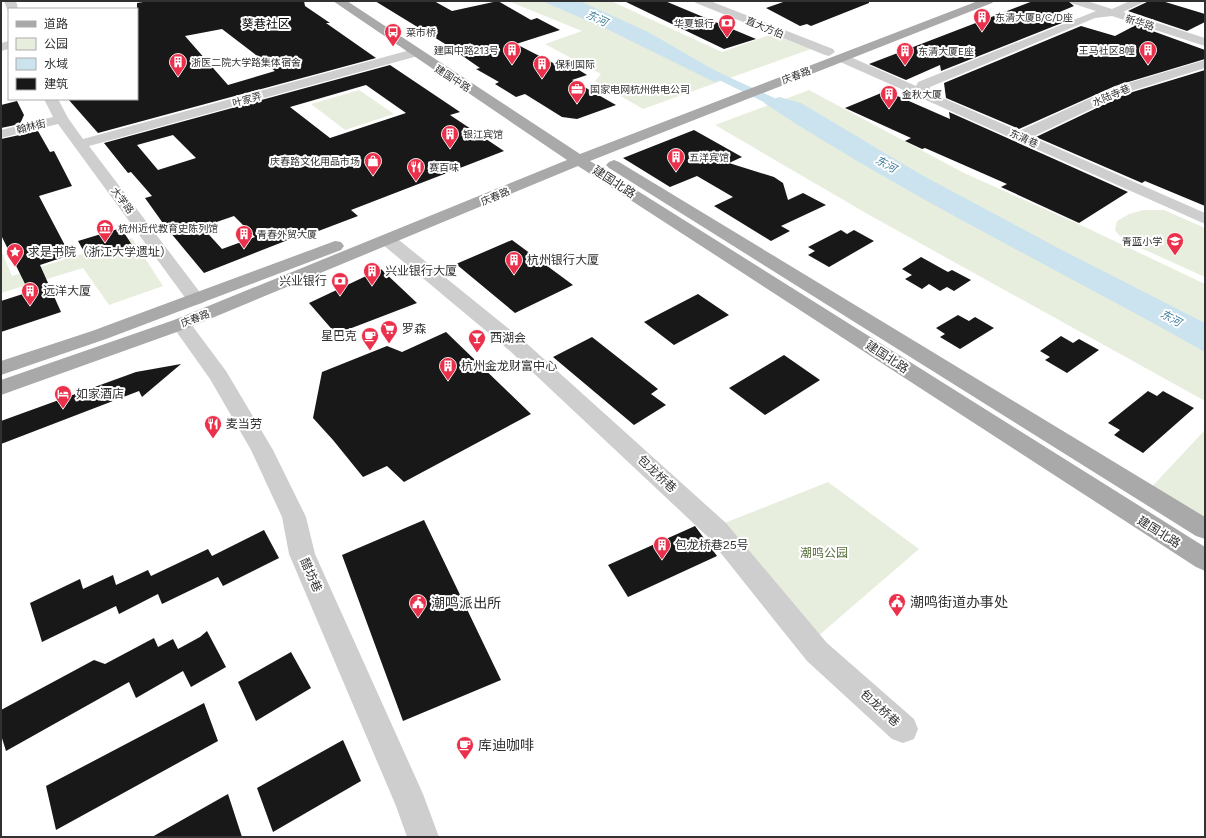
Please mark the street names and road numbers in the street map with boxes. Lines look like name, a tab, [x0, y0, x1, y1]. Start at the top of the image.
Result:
street label: 新华路	[1124, 12, 1156, 33]
street label: 直大方伯	[744, 14, 786, 41]
street label: 建国中路	[432, 62, 473, 95]
street label: 庆春路	[780, 64, 812, 87]
street label: 水陆寺巷	[1090, 82, 1132, 109]
street label: 叶家弄	[231, 89, 263, 110]
street label: 翰林街	[15, 117, 47, 136]
street label: 东清巷	[1007, 126, 1040, 150]
street label: 建国北路	[590, 163, 638, 201]
street label: 大学路	[108, 184, 137, 216]
street label: 庆春路	[479, 185, 512, 208]
street label: 庆春路	[179, 307, 212, 330]
street label: 建国北路	[863, 338, 911, 376]
street label: 包龙桥巷	[635, 453, 679, 495]
street label: 建国北路	[1135, 513, 1183, 551]
street label: 醋坊巷	[297, 556, 325, 594]
street label: 包龙桥巷	[857, 687, 903, 729]

